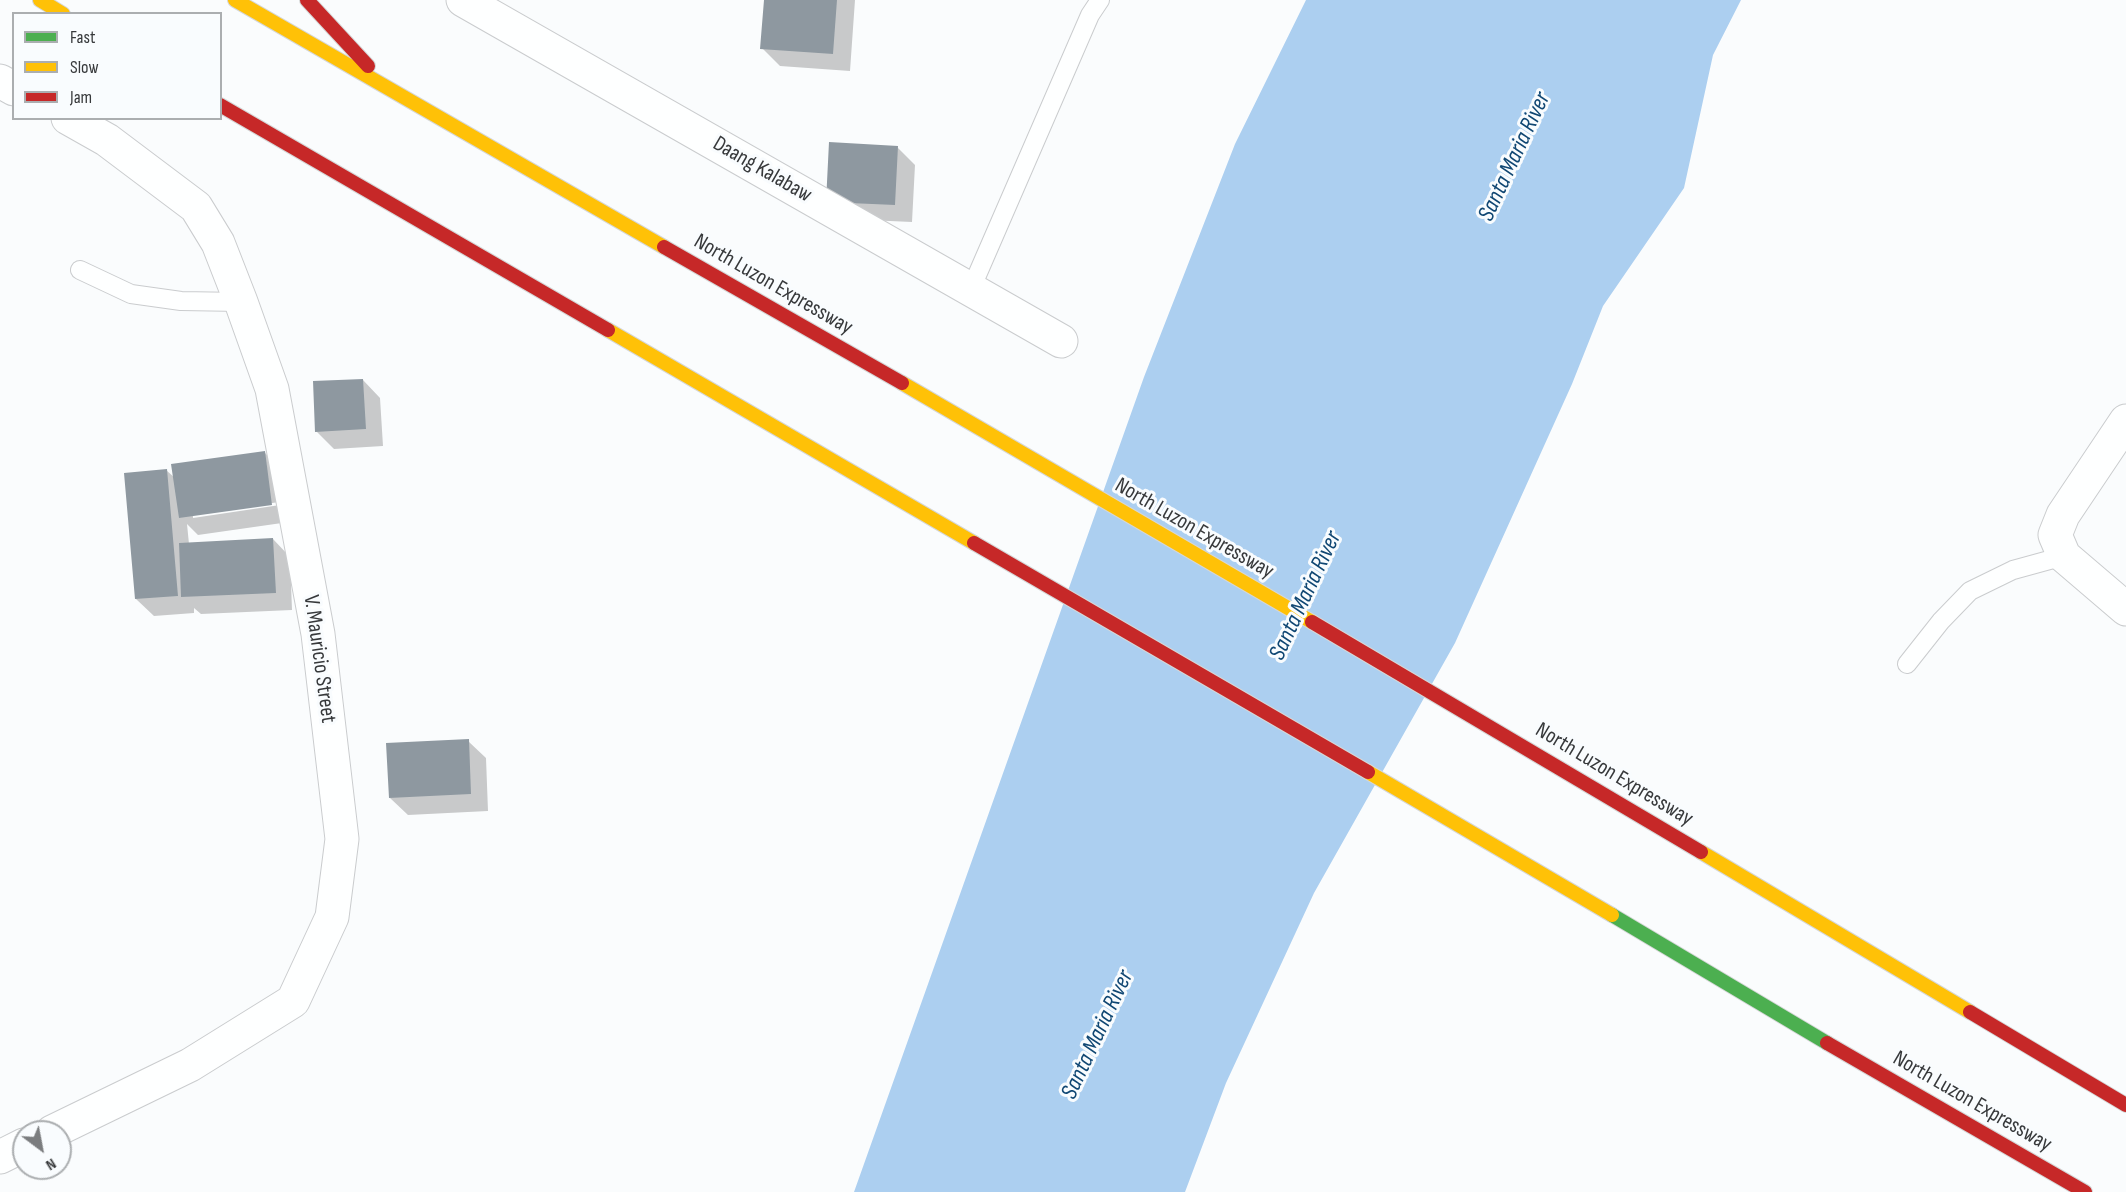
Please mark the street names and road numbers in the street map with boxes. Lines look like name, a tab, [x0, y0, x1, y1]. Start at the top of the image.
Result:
street label: Daang Kalabaw	[708, 131, 816, 209]
street label: North Luzon Expressway	[689, 229, 857, 341]
street label: North Luzon Expressway	[1110, 473, 1278, 585]
street label: V. Mauricio Street	[297, 593, 341, 725]
street label: North Luzon Expressway	[1530, 718, 1698, 832]
street label: North Luzon Expressway	[1888, 1046, 2056, 1158]

